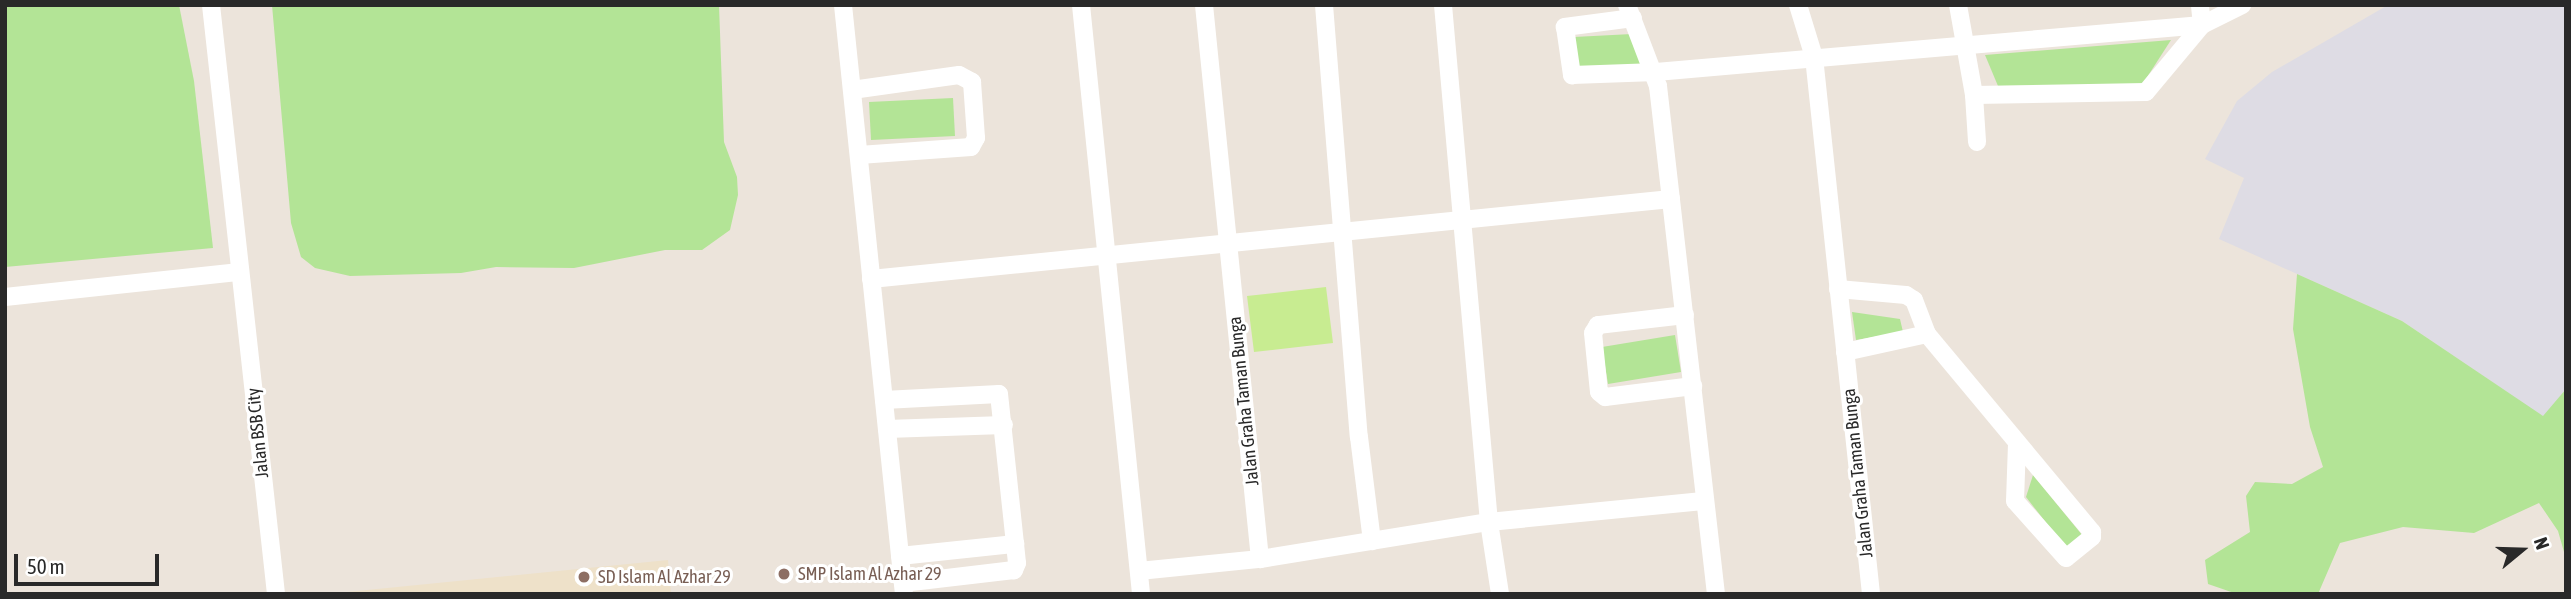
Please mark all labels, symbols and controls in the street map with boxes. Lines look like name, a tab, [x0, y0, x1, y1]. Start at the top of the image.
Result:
street label: Jalan Graha Taman Bunga	[1224, 315, 1264, 487]
street label: Jalan BSB City	[243, 387, 273, 479]
street label: Jalan Graha Taman Bunga	[1838, 387, 1878, 559]
north arrow	[2487, 515, 2557, 585]
text: N	[2530, 534, 2554, 552]
scale bar	[18, 540, 163, 584]
text: 50 m	[27, 554, 65, 578]
place label: SMP Islam Al Azhar 29	[798, 563, 942, 585]
place label: SD Islam Al Azhar 29	[598, 566, 731, 588]
marker: SMP Islam Al Azhar 29	[776, 566, 792, 582]
marker: SD Islam Al Azhar 29	[576, 569, 592, 585]

